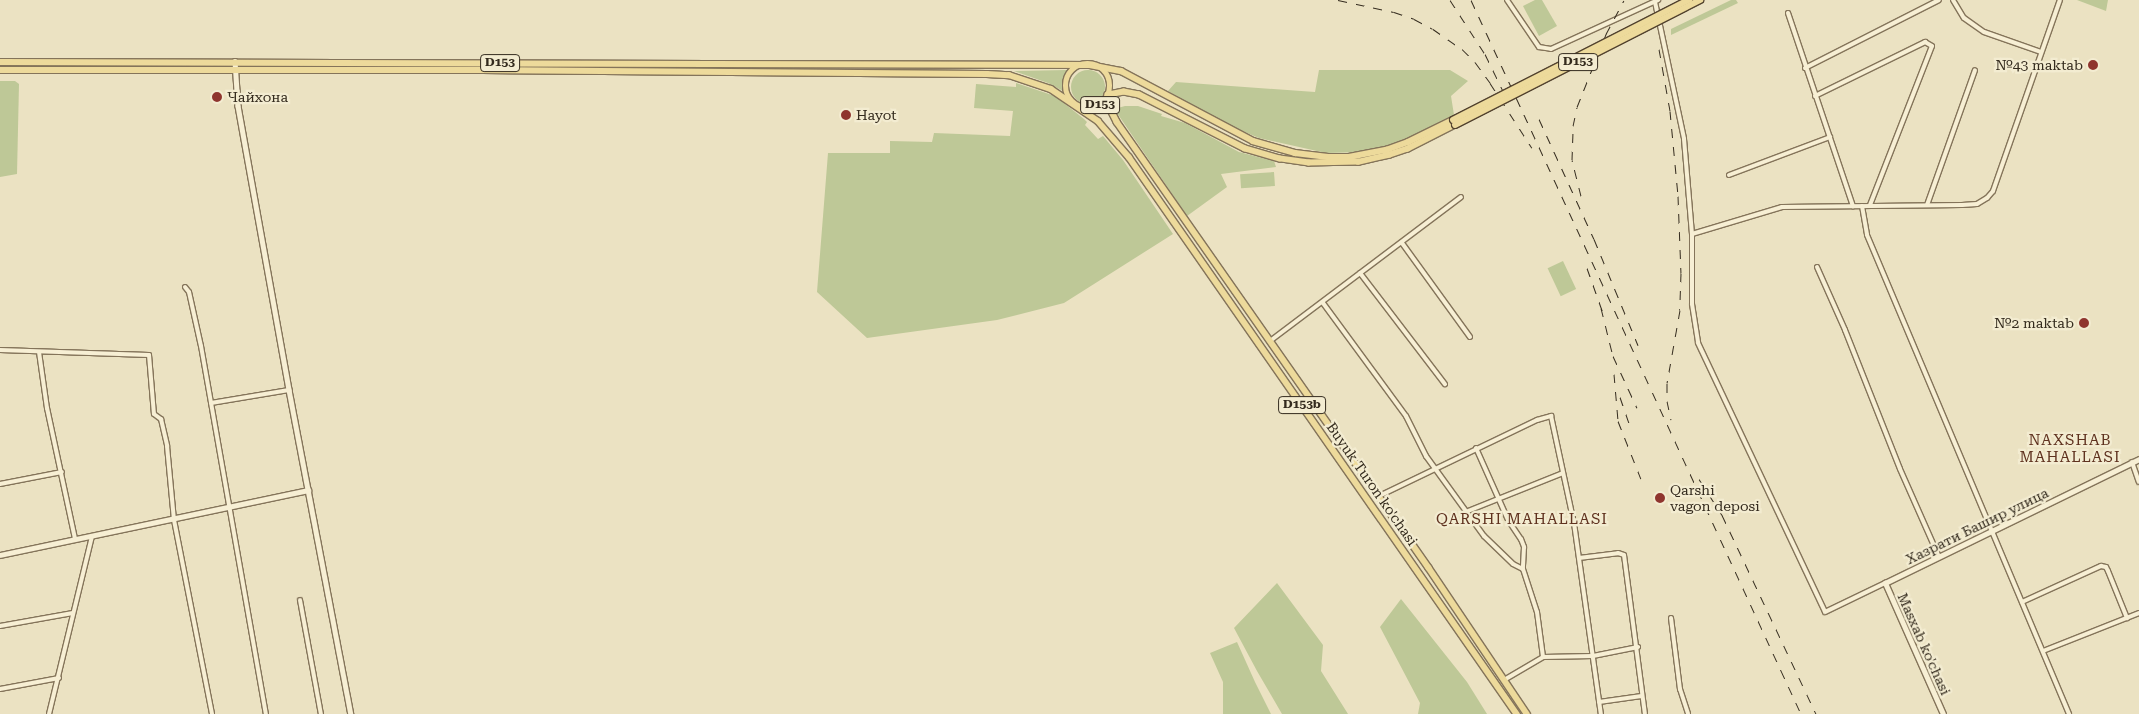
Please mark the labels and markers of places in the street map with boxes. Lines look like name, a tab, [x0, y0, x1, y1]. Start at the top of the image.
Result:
place label: №43 maktab	[1995, 57, 2083, 73]
marker: №43 maktab	[2087, 59, 2099, 71]
place label: Чайхона	[227, 89, 288, 105]
marker: Чайхона	[211, 91, 223, 103]
place label: Hayot	[856, 107, 897, 123]
marker: Hayot	[840, 109, 852, 121]
place label: №2 maktab	[1994, 315, 2074, 331]
marker: №2 maktab	[2078, 317, 2090, 329]
place label: Qarshi vagon deposi	[1670, 482, 1760, 514]
marker: Qarshi vagon deposi	[1654, 492, 1666, 504]

